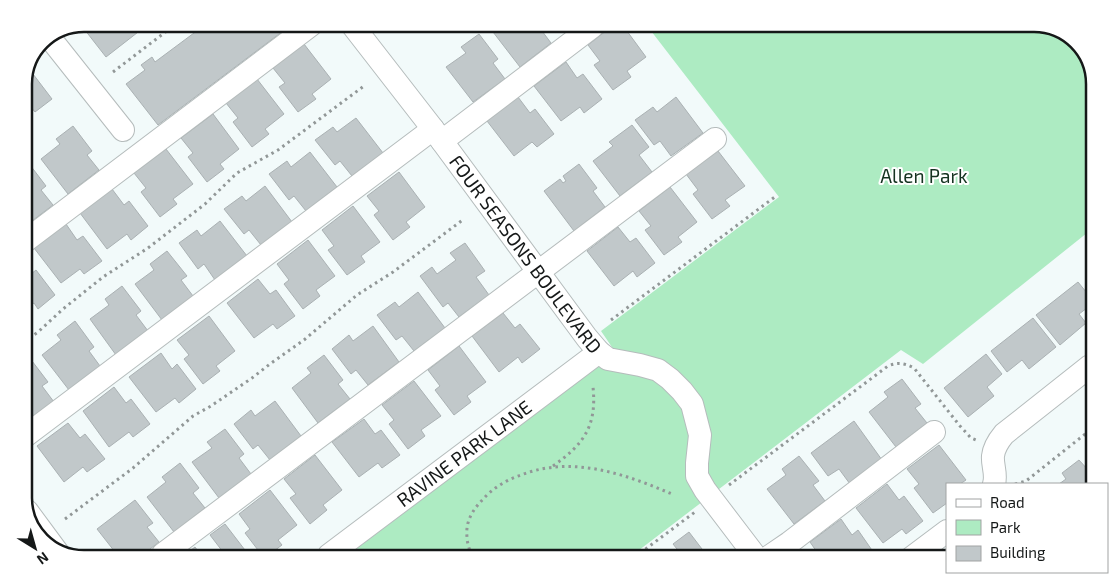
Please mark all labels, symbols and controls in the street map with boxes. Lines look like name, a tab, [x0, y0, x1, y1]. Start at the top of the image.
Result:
street label: FOUR SEASONS BOULEVARD	[445, 150, 607, 358]
park label: Allen Park	[880, 164, 968, 187]
street label: RAVINE PARK LANE	[392, 395, 536, 511]
legend	[946, 483, 1108, 573]
text: Road	[990, 493, 1025, 511]
text: Park	[990, 518, 1021, 536]
north arrow	[10, 523, 60, 573]
text: Building	[990, 543, 1046, 561]
text: N	[34, 549, 52, 569]

